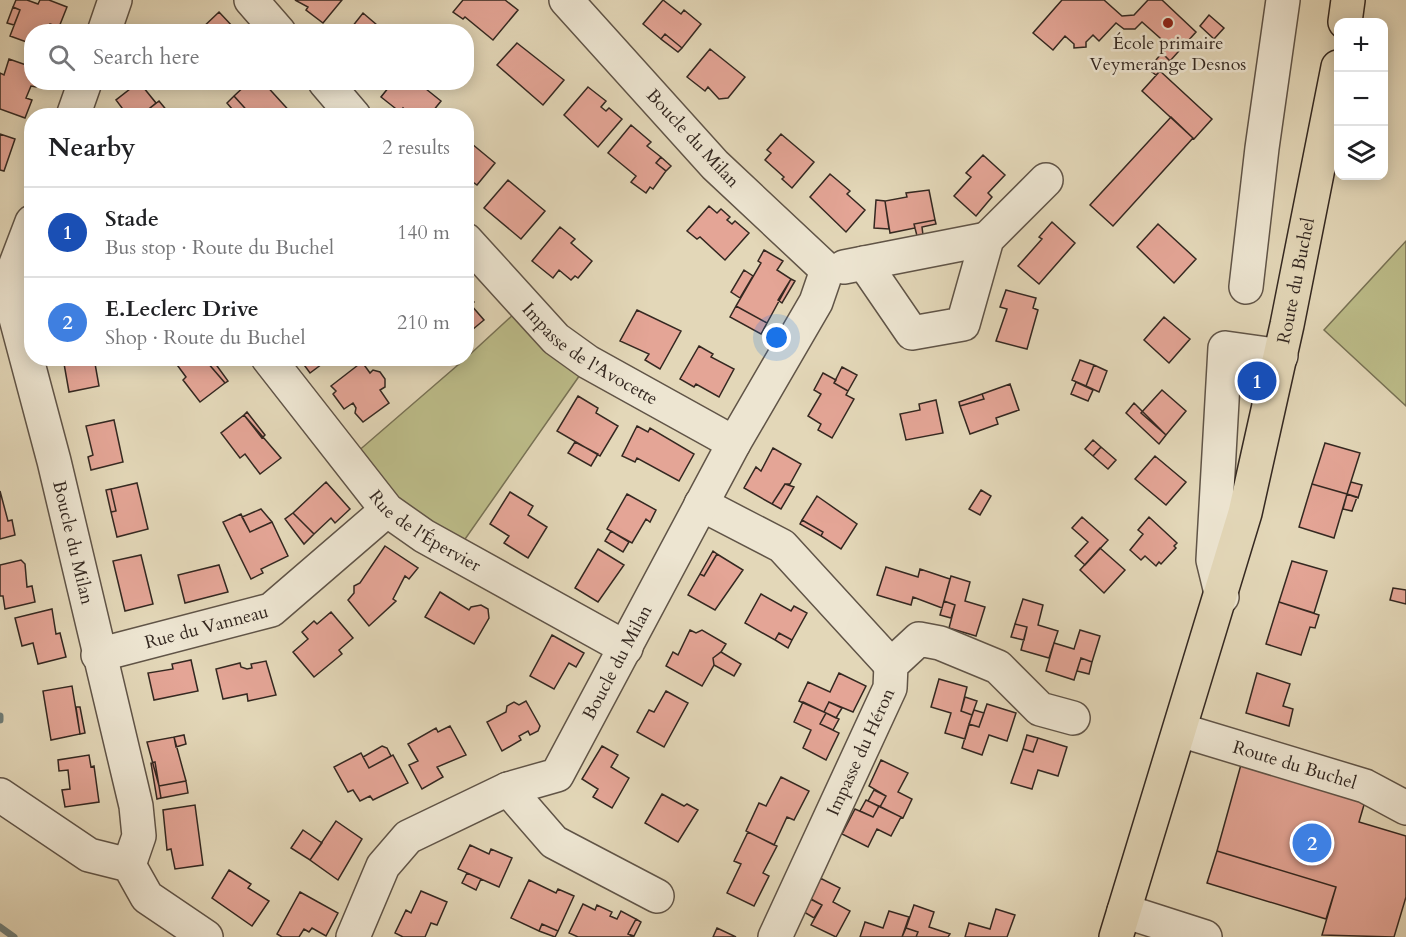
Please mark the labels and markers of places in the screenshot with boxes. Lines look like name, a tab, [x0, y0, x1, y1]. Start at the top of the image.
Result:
marker: École primaire Veymerange Desnos	[1161, 16, 1175, 30]
place label: École primaire Veymerange Desnos	[1090, 31, 1246, 77]
pin: 1	[1238, 358, 1276, 404]
pin: 2	[1292, 820, 1332, 866]

